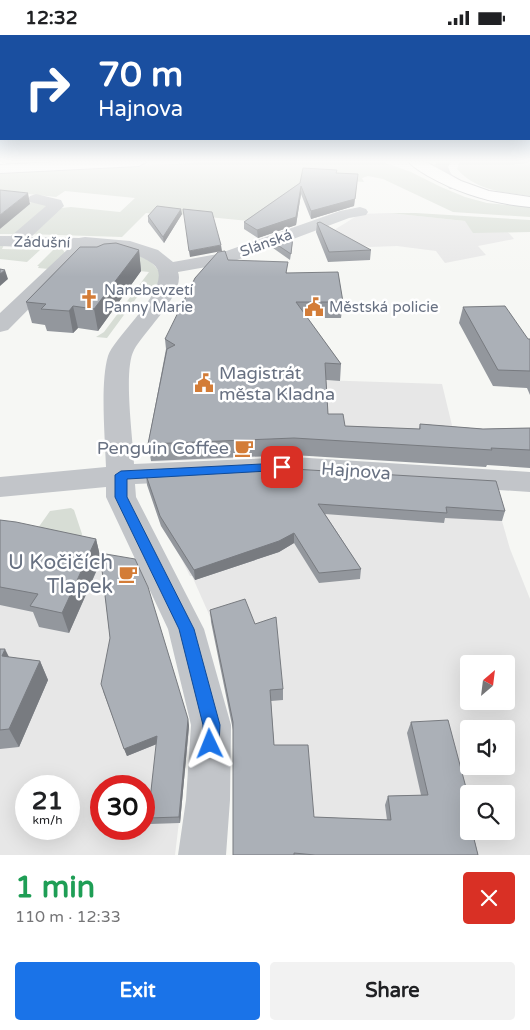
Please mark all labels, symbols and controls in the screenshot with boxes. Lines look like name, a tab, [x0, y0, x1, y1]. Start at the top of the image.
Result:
text: 12:32	[25, 7, 78, 29]
text: 70 m	[98, 54, 183, 96]
icon: right	[15, 55, 80, 120]
text: Hajnova	[98, 96, 183, 122]
street label: Slánská	[238, 225, 294, 261]
street label: Zádušní	[14, 233, 71, 251]
place label: Nanebevzetí Panny Marie	[104, 281, 194, 316]
church icon: Nanebevzetí Panny Marie	[78, 288, 100, 310]
public building icon: Městská policie	[303, 296, 325, 318]
place label: Městská policie	[329, 298, 438, 316]
place label: Magistrát města Kladna	[219, 362, 335, 405]
public building icon: Magistrát města Kladna	[193, 372, 215, 394]
place label: Penguin Coffee	[97, 437, 229, 459]
cafe icon: Penguin Coffee	[233, 437, 255, 459]
pin	[261, 446, 303, 488]
icon: arrive	[268, 453, 296, 481]
street label: Hajnova	[321, 458, 391, 484]
place label: U Kočičích Tlapek	[8, 550, 113, 599]
cafe icon: U Kočičích Tlapek	[117, 563, 139, 585]
north arrow	[460, 655, 515, 710]
map controls	[460, 655, 515, 840]
position arrow	[183, 717, 235, 769]
button: sound	[460, 720, 515, 775]
speed limit sign: 30	[90, 775, 155, 840]
button: search	[460, 785, 515, 840]
text: 21	[32, 786, 63, 816]
text: km/h	[32, 813, 63, 827]
text: 1 min	[15, 869, 95, 906]
button: close	[463, 872, 515, 924]
text: 110 m · 12:33	[15, 907, 121, 927]
button: Exit	[15, 962, 260, 1020]
button: Share	[270, 962, 515, 1020]

